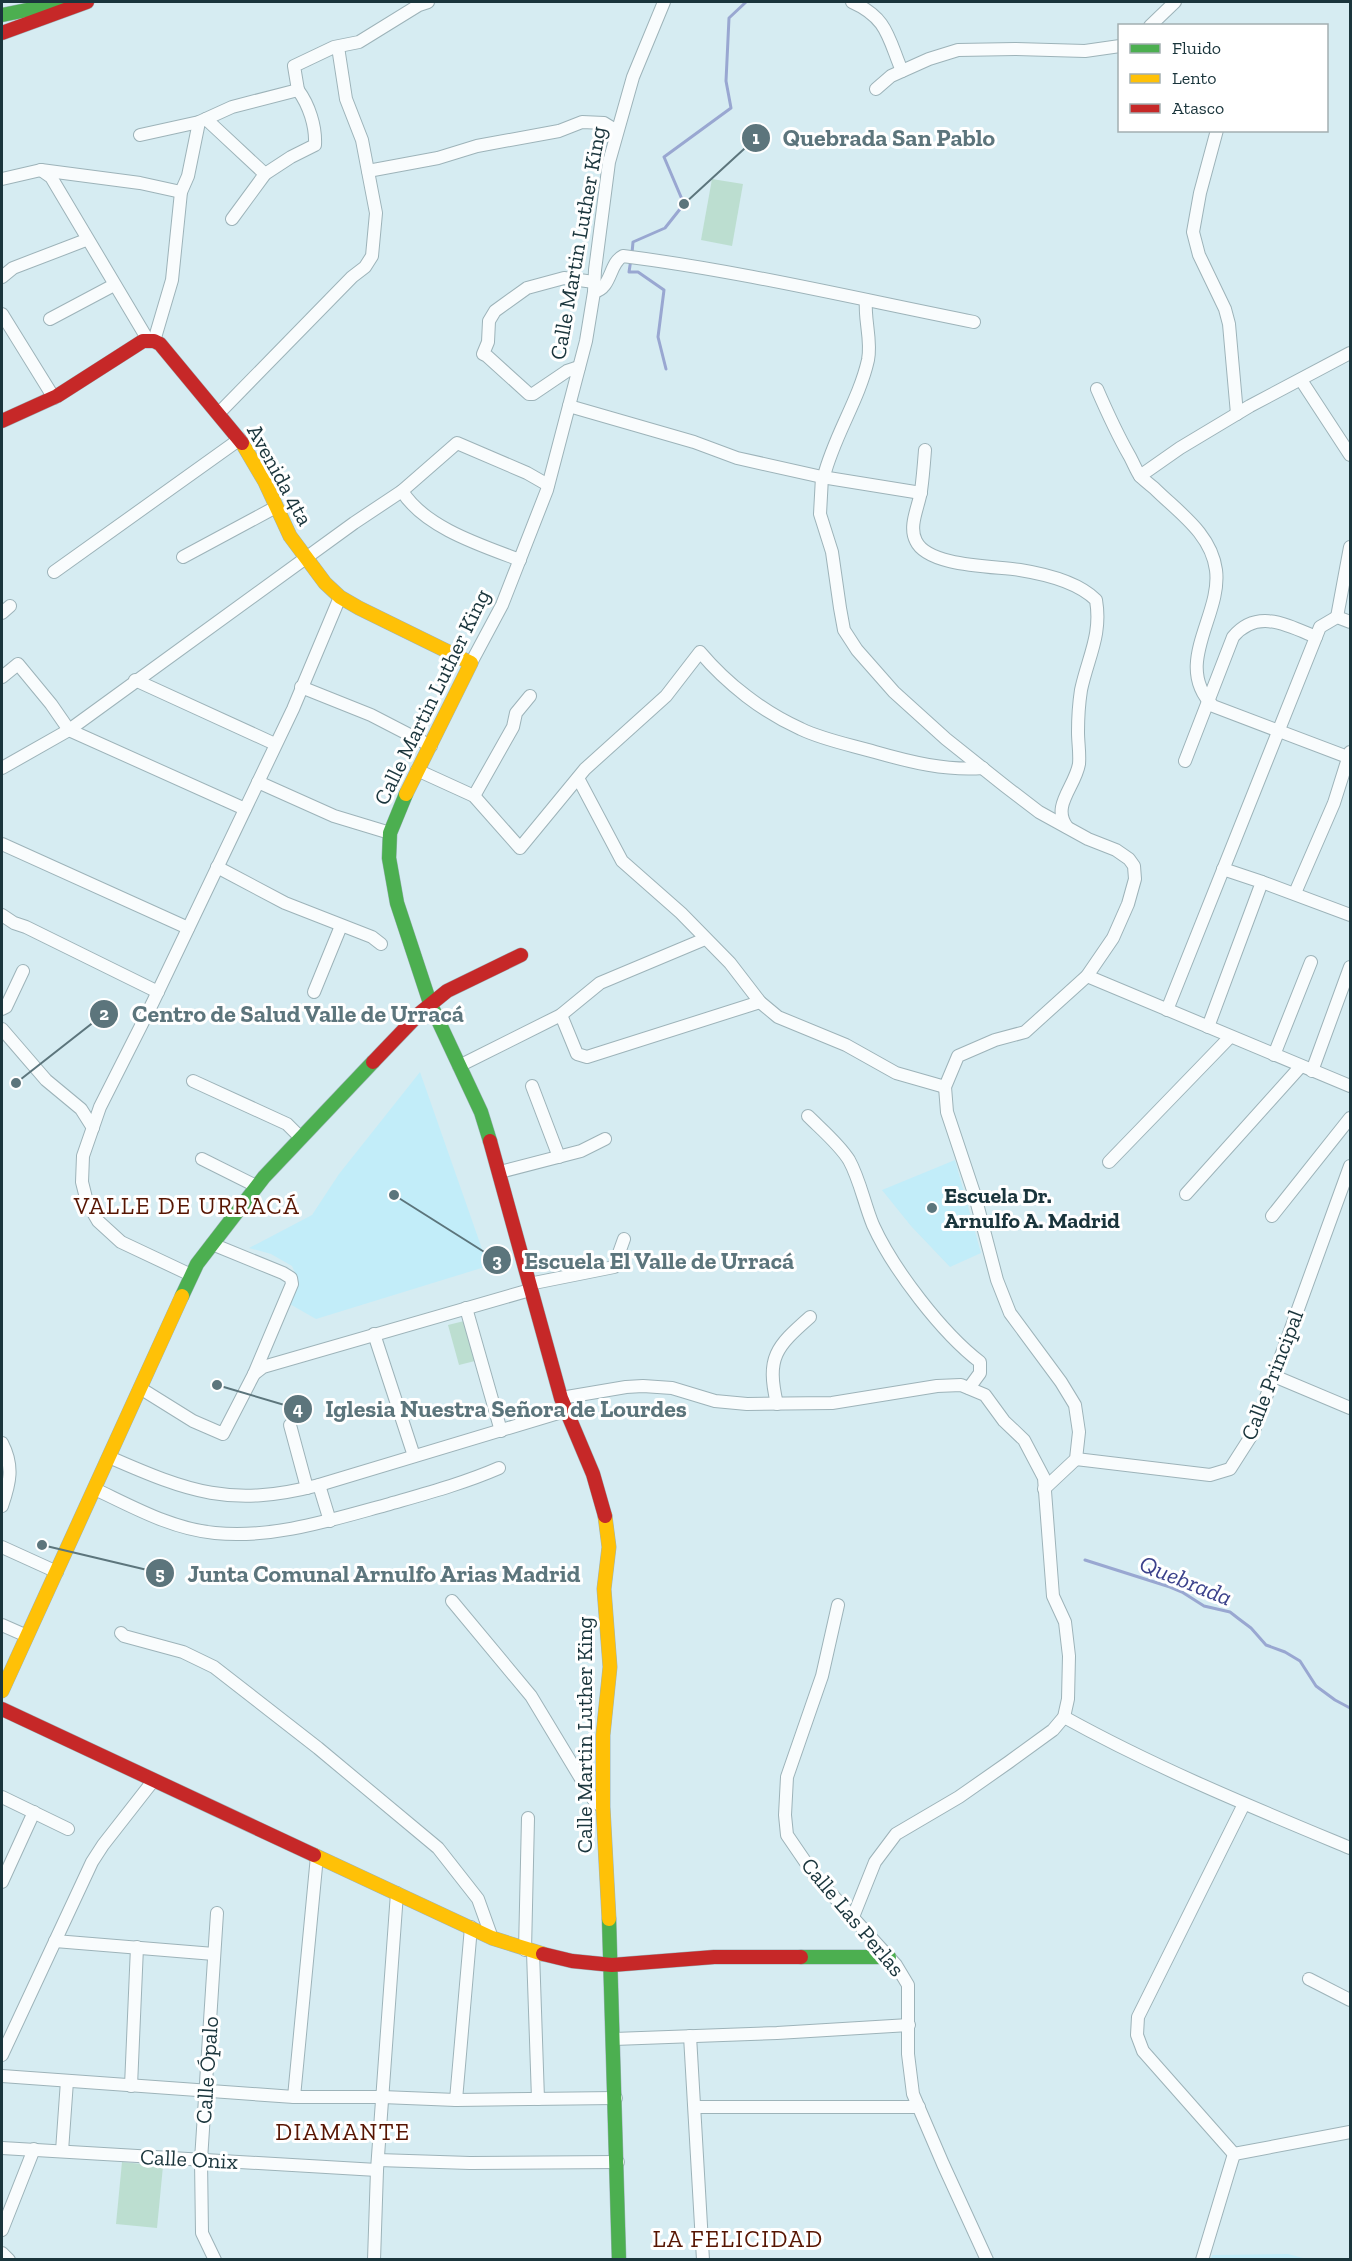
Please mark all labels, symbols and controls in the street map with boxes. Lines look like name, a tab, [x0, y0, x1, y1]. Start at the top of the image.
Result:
legend	[1118, 24, 1328, 132]
text: Fluido	[1172, 37, 1221, 59]
text: Lento	[1172, 67, 1217, 89]
text: Atasco	[1172, 97, 1224, 119]
callout: Quebrada San Pablo	[741, 117, 1008, 159]
text: Quebrada San Pablo	[783, 123, 996, 152]
street label: Calle Martin Luther King	[544, 124, 612, 362]
text: 1	[752, 127, 760, 149]
street label: Avenida 4ta	[241, 420, 319, 531]
street label: Calle Martin Luther King	[368, 585, 496, 809]
callout: Centro de Salud Valle de Urracá	[89, 993, 476, 1035]
text: Centro de Salud Valle de Urracá	[132, 999, 464, 1028]
text: 2	[99, 1003, 109, 1025]
place label: Escuela Dr. Arnulfo A. Madrid	[944, 1182, 1120, 1234]
district label: VALLE DE URRACÁ	[73, 1191, 300, 1220]
marker: Escuela Dr. Arnulfo A. Madrid	[925, 1201, 939, 1215]
callout: Escuela El Valle de Urracá	[482, 1239, 807, 1281]
text: Escuela El Valle de Urracá	[524, 1246, 794, 1275]
text: 3	[492, 1250, 502, 1272]
street label: Calle Principal	[1235, 1306, 1309, 1444]
callout: Iglesia Nuestra Señora de Lourdes	[283, 1388, 699, 1430]
text: Iglesia Nuestra Señora de Lourdes	[325, 1394, 687, 1423]
text: 4	[293, 1398, 303, 1420]
water label: Quebrada	[1136, 1548, 1236, 1612]
callout: Junta Comunal Arnulfo Arias Madrid	[145, 1552, 593, 1594]
text: Junta Comunal Arnulfo Arias Madrid	[188, 1559, 581, 1588]
text: 5	[155, 1563, 165, 1585]
street label: Calle Martin Luther King	[571, 1617, 598, 1853]
street label: Calle Las Perlas	[795, 1852, 911, 1982]
street label: Calle Ópalo	[190, 2015, 224, 2125]
district label: DIAMANTE	[275, 2117, 411, 2146]
street label: Calle Onix	[139, 2143, 239, 2175]
district label: LA FELICIDAD	[652, 2224, 824, 2253]

